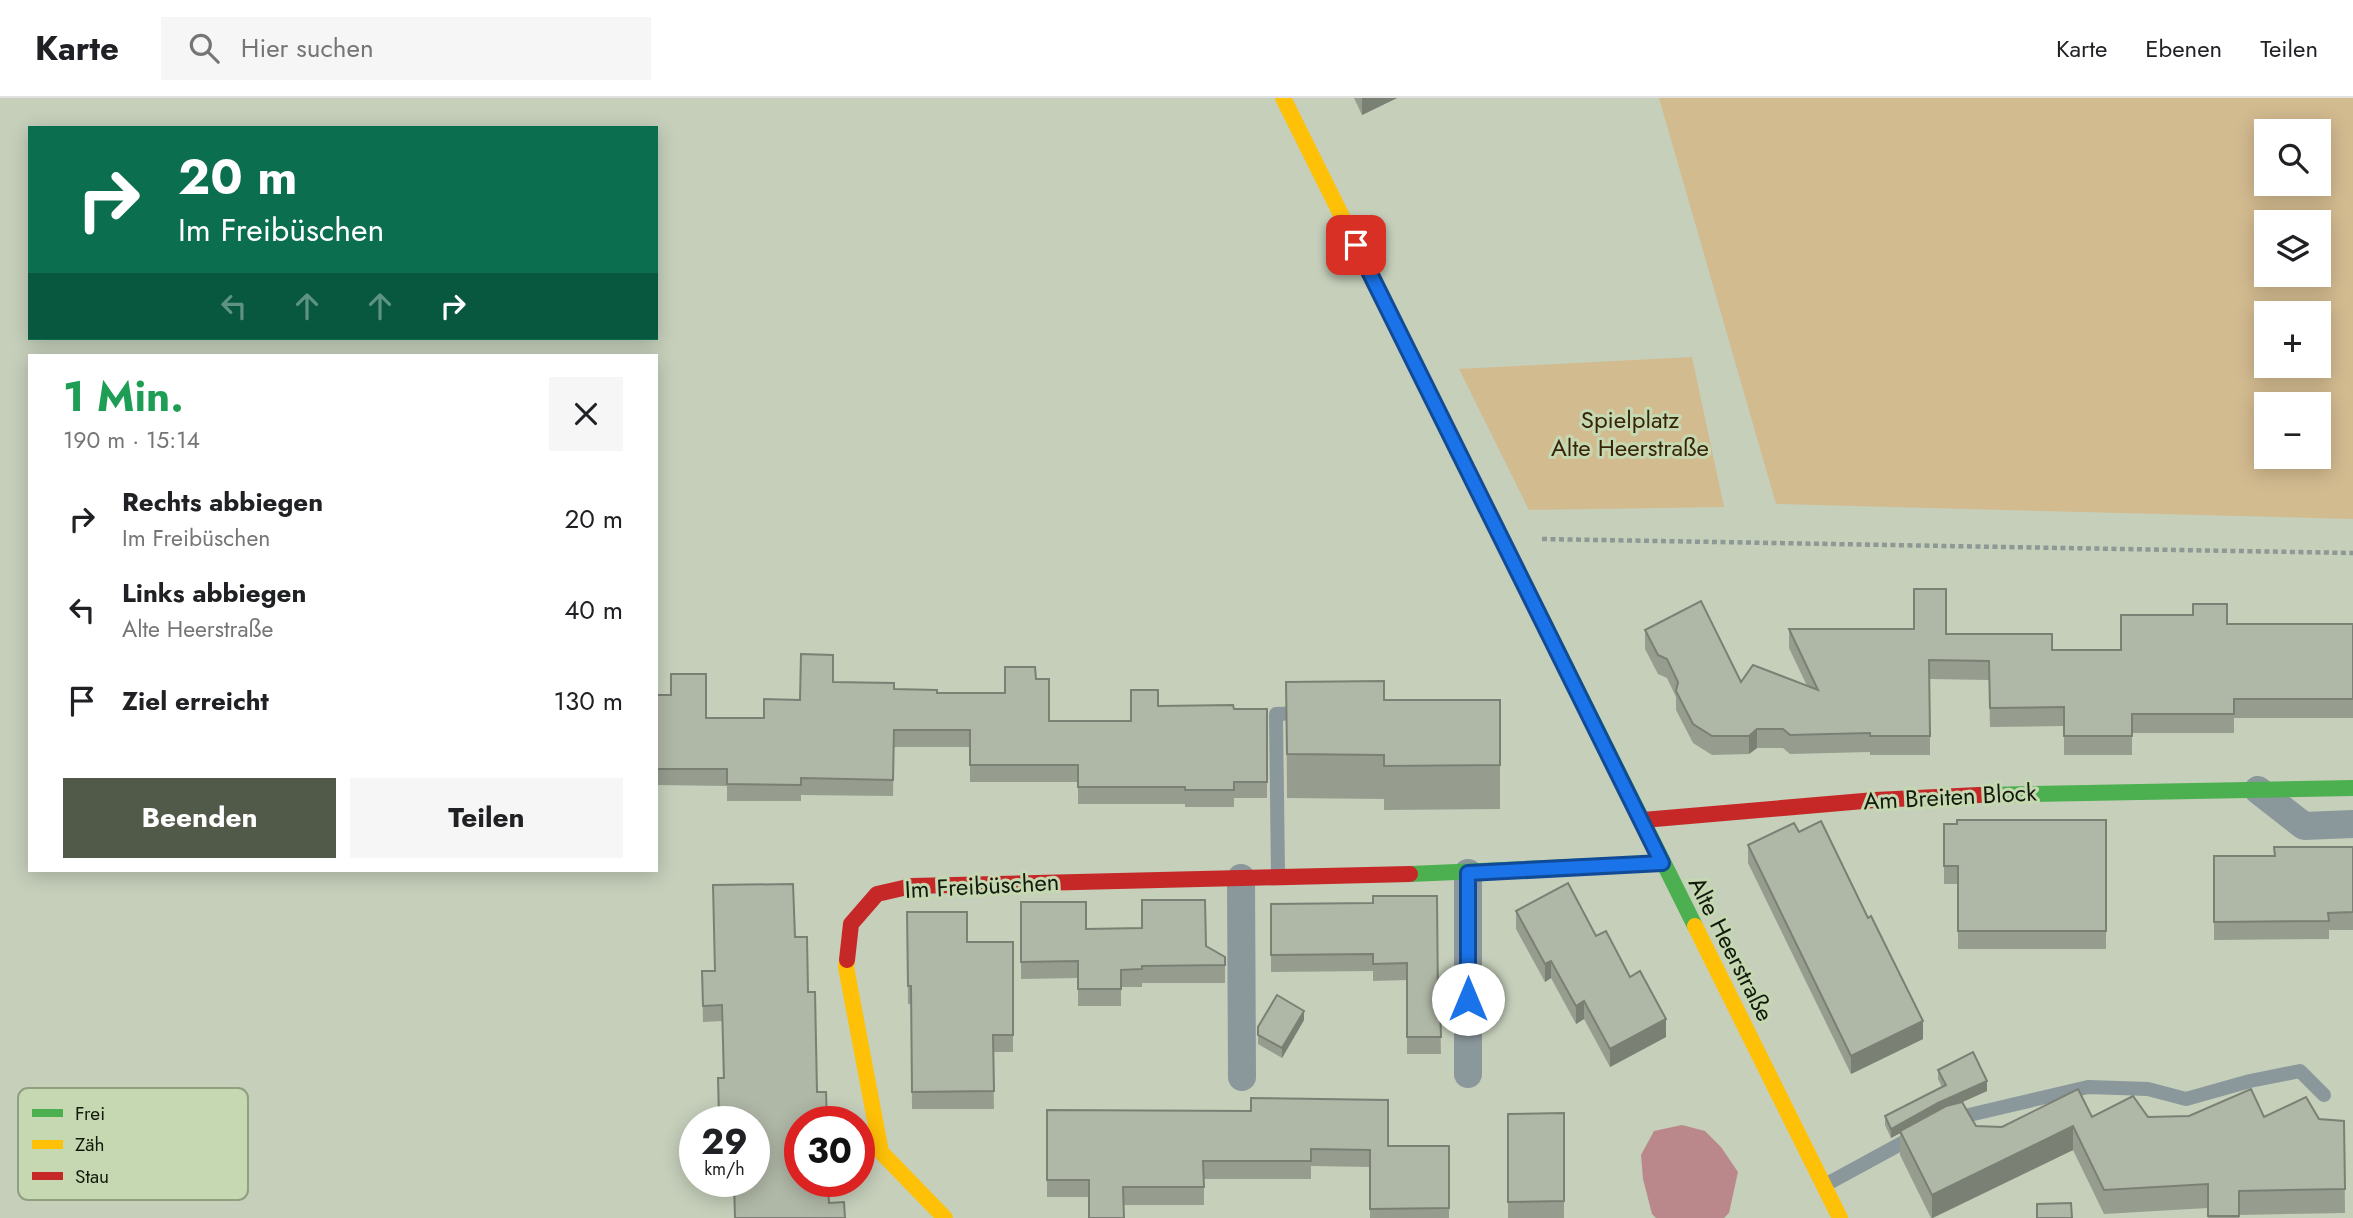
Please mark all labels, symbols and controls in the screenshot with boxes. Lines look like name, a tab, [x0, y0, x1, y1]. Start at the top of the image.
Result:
search box	[161, 17, 651, 80]
text: Karte	[35, 25, 119, 72]
icon: search	[185, 29, 223, 67]
text: Hier suchen	[241, 29, 374, 67]
text: Karte	[2056, 31, 2107, 66]
text: Ebenen	[2145, 31, 2222, 66]
text: Teilen	[2260, 31, 2318, 66]
map controls	[2254, 119, 2331, 469]
button: search	[2254, 119, 2331, 196]
text: 20 m	[178, 142, 297, 212]
icon: right	[63, 154, 154, 245]
text: Im Freibüschen	[178, 207, 384, 253]
button: layers	[2254, 210, 2331, 287]
pin	[1326, 215, 1386, 275]
icon: arrive	[1337, 226, 1375, 264]
icon: left	[215, 287, 253, 325]
icon: ahead	[288, 287, 326, 325]
icon: ahead	[361, 287, 399, 325]
icon: right	[434, 287, 472, 325]
button: +	[2254, 301, 2331, 378]
text: 1 Min.	[63, 366, 184, 427]
button: close	[549, 377, 623, 451]
button: −	[2254, 392, 2331, 469]
park label: Spielplatz Alte Heerstraße	[1551, 402, 1709, 465]
text: 190 m · 15:14	[63, 423, 200, 457]
text: Rechts abbiegen	[122, 483, 323, 521]
icon: right	[63, 500, 101, 538]
text: 20 m	[565, 500, 623, 538]
text: Im Freibüschen	[122, 521, 270, 555]
text: Links abbiegen	[122, 574, 306, 612]
icon: left	[63, 591, 101, 629]
text: 40 m	[564, 591, 623, 629]
text: Alte Heerstraße	[122, 612, 273, 646]
icon: arrive	[63, 682, 101, 720]
text: Ziel erreicht	[122, 682, 269, 720]
text: 130 m	[553, 682, 623, 720]
street label: Am Breiten Block	[1862, 774, 2038, 819]
button: Beenden	[63, 778, 336, 858]
button: Teilen	[350, 778, 623, 858]
street label: Im Freibüschen	[904, 864, 1060, 907]
street label: Alte Heerstraße	[1680, 870, 1783, 1027]
position arrow	[1431, 962, 1505, 1036]
legend	[18, 1088, 248, 1200]
text: Frei	[75, 1100, 105, 1127]
speed limit sign: 30	[784, 1106, 875, 1197]
text: 29	[701, 1117, 748, 1167]
text: Zäh	[75, 1131, 105, 1158]
text: km/h	[704, 1156, 745, 1182]
text: Stau	[75, 1163, 109, 1190]

